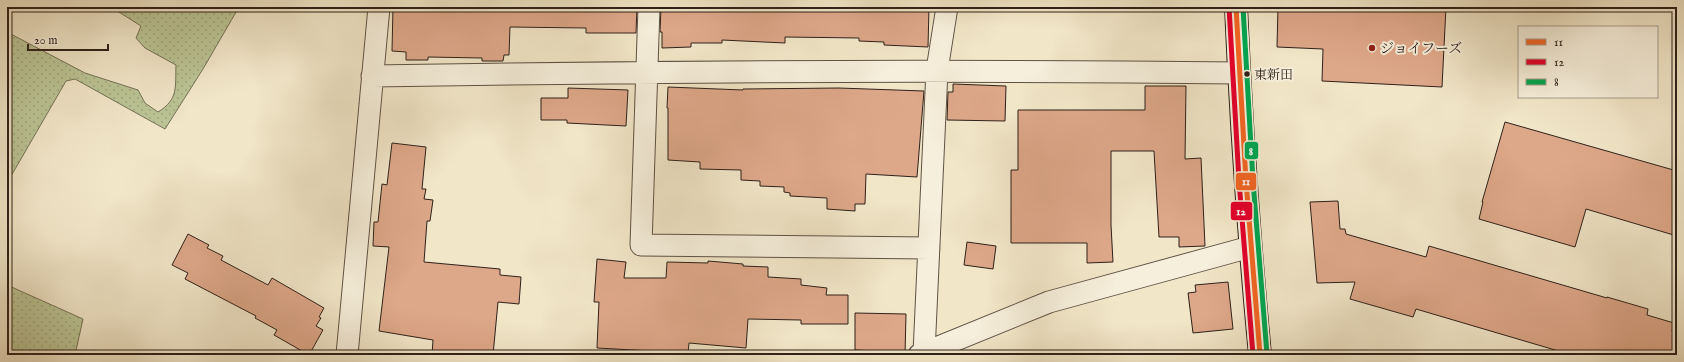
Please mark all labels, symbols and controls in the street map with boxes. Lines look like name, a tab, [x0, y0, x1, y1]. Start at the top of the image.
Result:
scale bar	[28, 26, 108, 52]
legend	[1518, 26, 1658, 98]
text: 20 m	[34, 33, 57, 48]
text: 11	[1554, 35, 1563, 50]
place label: ジョイフーズ	[1380, 40, 1462, 58]
marker: ジョイフーズ	[1367, 43, 1377, 53]
text: 12	[1554, 55, 1564, 70]
place label: 東新田	[1254, 67, 1293, 84]
marker: 東新田	[1242, 69, 1252, 79]
text: 8	[1554, 75, 1559, 90]
line badge: 8	[1244, 141, 1259, 160]
text: 8	[1249, 145, 1253, 159]
line badge: 11	[1235, 172, 1257, 191]
text: 11	[1242, 175, 1250, 189]
line badge: 12	[1230, 201, 1253, 221]
text: 12	[1236, 205, 1246, 219]

